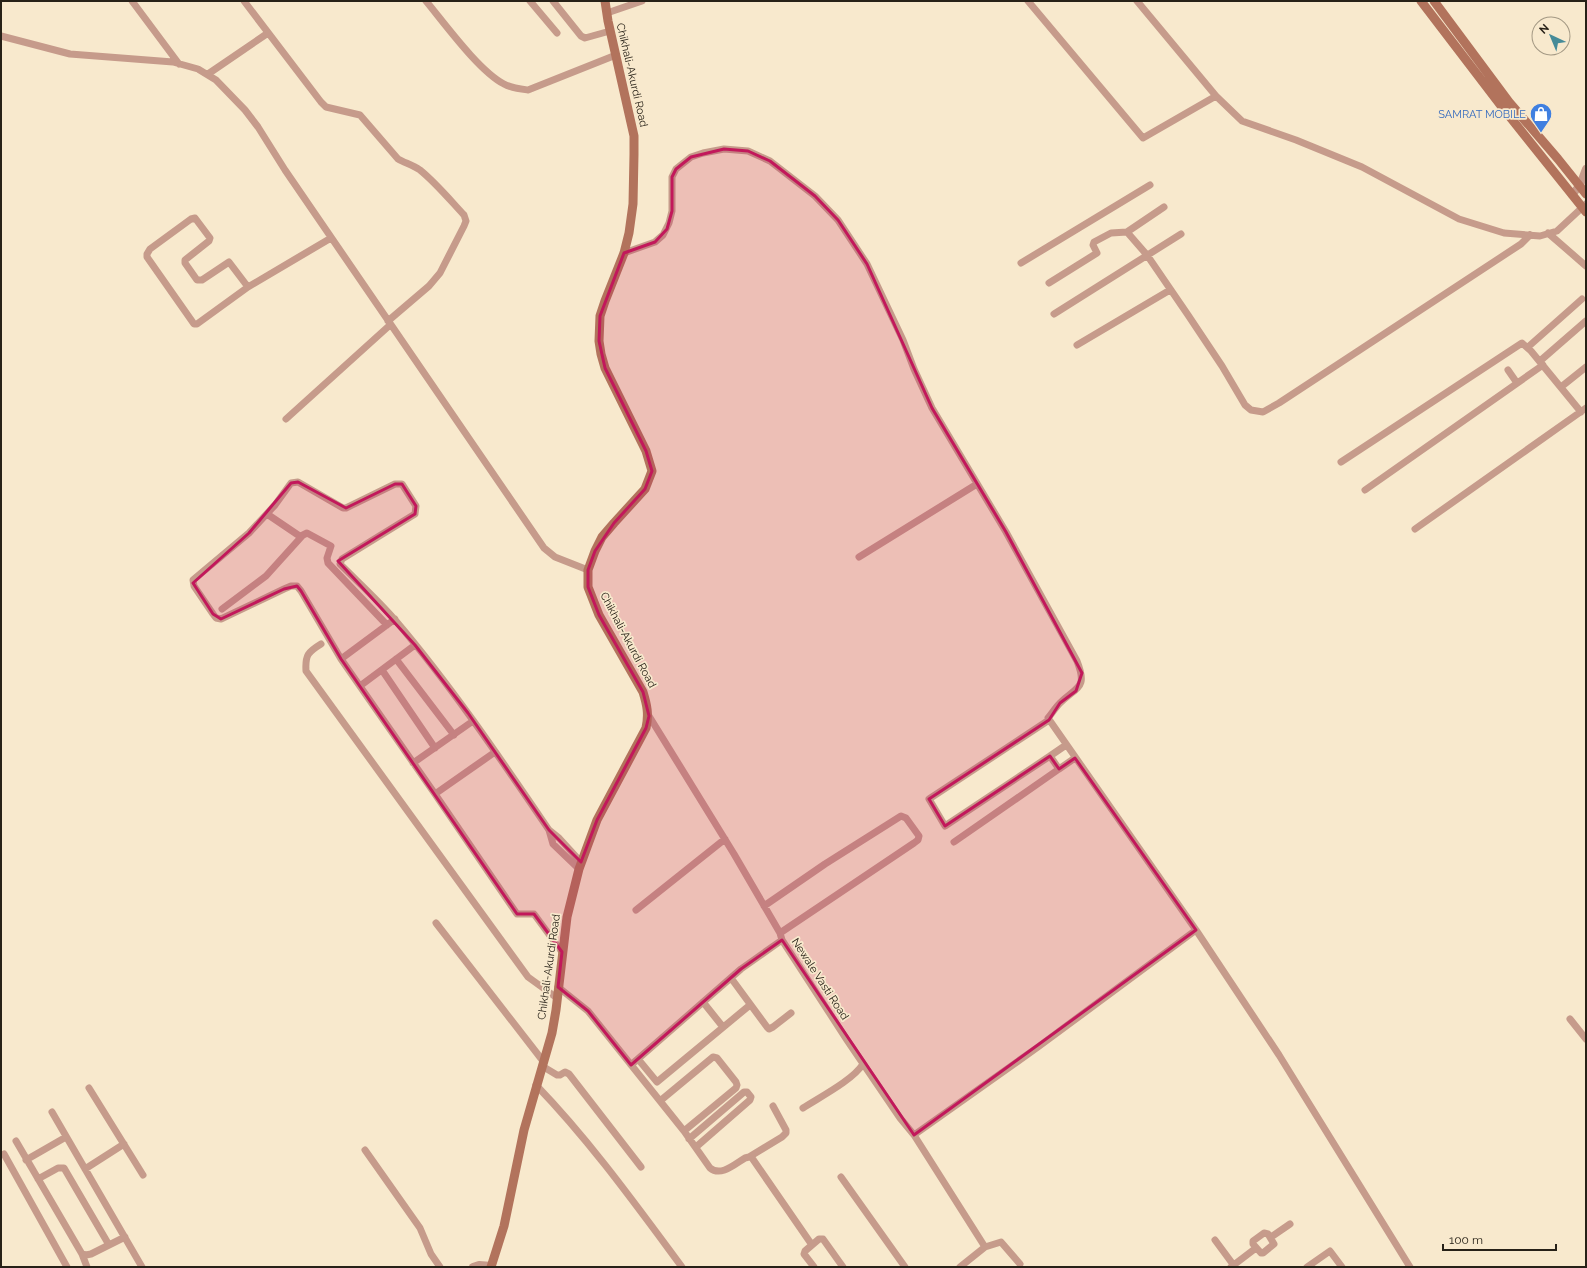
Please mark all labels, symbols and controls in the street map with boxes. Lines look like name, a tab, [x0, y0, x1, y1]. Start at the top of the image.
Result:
north arrow	[1531, 16, 1571, 56]
street label: Chikhali-Akurdi Road	[614, 22, 650, 129]
text: N	[1537, 22, 1552, 37]
shop icon: SAMRAT MOBILE	[1528, 101, 1554, 134]
place label: SAMRAT MOBILE	[1438, 108, 1526, 121]
street label: Chikhali-Akurdi Road	[597, 590, 659, 690]
street label: Chikhali-Akurdi Road	[535, 913, 563, 1021]
street label: Newale Vasti Road	[789, 936, 851, 1022]
scale bar	[1443, 1226, 1556, 1252]
text: 100 m	[1449, 1233, 1483, 1247]

